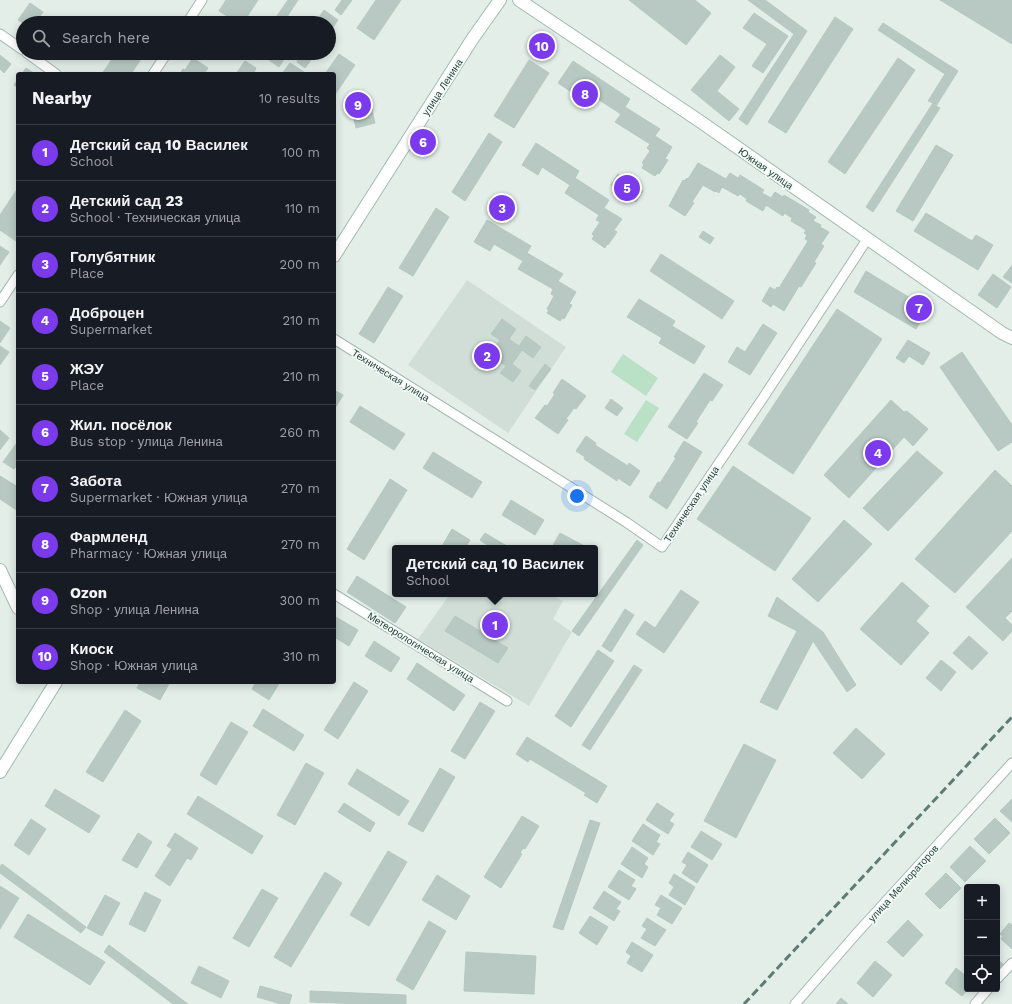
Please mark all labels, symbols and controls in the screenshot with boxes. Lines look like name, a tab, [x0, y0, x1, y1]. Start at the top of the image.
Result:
search box	[16, 16, 336, 60]
icon: search	[30, 27, 52, 49]
text: Search here	[62, 29, 150, 47]
pin: 10	[529, 31, 555, 61]
street label: улица Ленина	[420, 57, 465, 118]
pin: 8	[572, 79, 598, 109]
text: Nearby	[32, 88, 91, 108]
pin: 9	[345, 90, 371, 120]
text: 10 results	[259, 91, 320, 106]
pin: 6	[410, 127, 436, 157]
text: Детский сад 10 Василек	[70, 136, 248, 154]
text: 1	[42, 145, 48, 160]
text: 100 m	[282, 145, 320, 160]
street label: Южная улица	[736, 145, 796, 192]
text: School	[70, 154, 113, 169]
pin: 5	[614, 173, 640, 203]
text: Детский сад 23	[70, 192, 183, 210]
pin: 3	[489, 193, 515, 223]
text: 2	[41, 201, 49, 216]
text: 110 m	[285, 201, 320, 216]
text: School · Техническая улица	[70, 210, 241, 225]
text: Голубятник	[70, 248, 155, 266]
text: 3	[41, 257, 49, 272]
text: 200 m	[279, 257, 320, 272]
text: Place	[70, 266, 104, 281]
pin: 7	[906, 293, 932, 323]
text: Доброцен	[70, 304, 144, 322]
text: 4	[41, 313, 49, 328]
text: 210 m	[282, 313, 320, 328]
text: Supermarket	[70, 322, 152, 337]
pin: 2	[474, 341, 500, 371]
street label: Техническая улица	[350, 347, 432, 404]
text: ЖЭУ	[70, 360, 104, 378]
text: 5	[41, 369, 49, 384]
text: 210 m	[282, 369, 320, 384]
text: Place	[70, 378, 104, 393]
text: Жил. посёлок	[70, 416, 172, 434]
text: 6	[41, 425, 49, 440]
text: 260 m	[280, 425, 320, 440]
text: Bus stop · улица Ленина	[70, 434, 223, 449]
pin: 4	[865, 438, 891, 468]
street label: Техническая улица	[662, 464, 721, 544]
text: Забота	[70, 472, 121, 490]
text: 7	[41, 481, 49, 496]
text: 270 m	[281, 481, 320, 496]
your location	[567, 486, 587, 506]
text: Supermarket · Южная улица	[70, 490, 247, 505]
text: Фармленд	[70, 528, 147, 546]
text: 8	[41, 537, 49, 552]
text: 270 m	[281, 537, 320, 552]
popup	[392, 545, 598, 597]
text: Pharmacy · Южная улица	[70, 546, 227, 561]
text: Детский сад 10 Василек	[406, 555, 584, 573]
text: School	[406, 573, 449, 588]
text: Ozon	[70, 584, 107, 602]
text: 9	[41, 593, 49, 608]
text: 300 m	[279, 593, 320, 608]
text: Shop · улица Ленина	[70, 602, 199, 617]
street label: Метеорологическая улица	[366, 610, 476, 685]
pin: 1	[482, 610, 508, 640]
text: Киоск	[70, 640, 113, 658]
text: 10	[38, 649, 52, 664]
text: 310 m	[282, 649, 320, 664]
text: Shop · Южная улица	[70, 658, 198, 673]
street label: улица Мелиораторов	[866, 843, 941, 924]
map controls	[964, 884, 1000, 992]
button: +	[964, 884, 1000, 920]
button: −	[964, 920, 1000, 956]
button: locate	[964, 956, 1000, 992]

